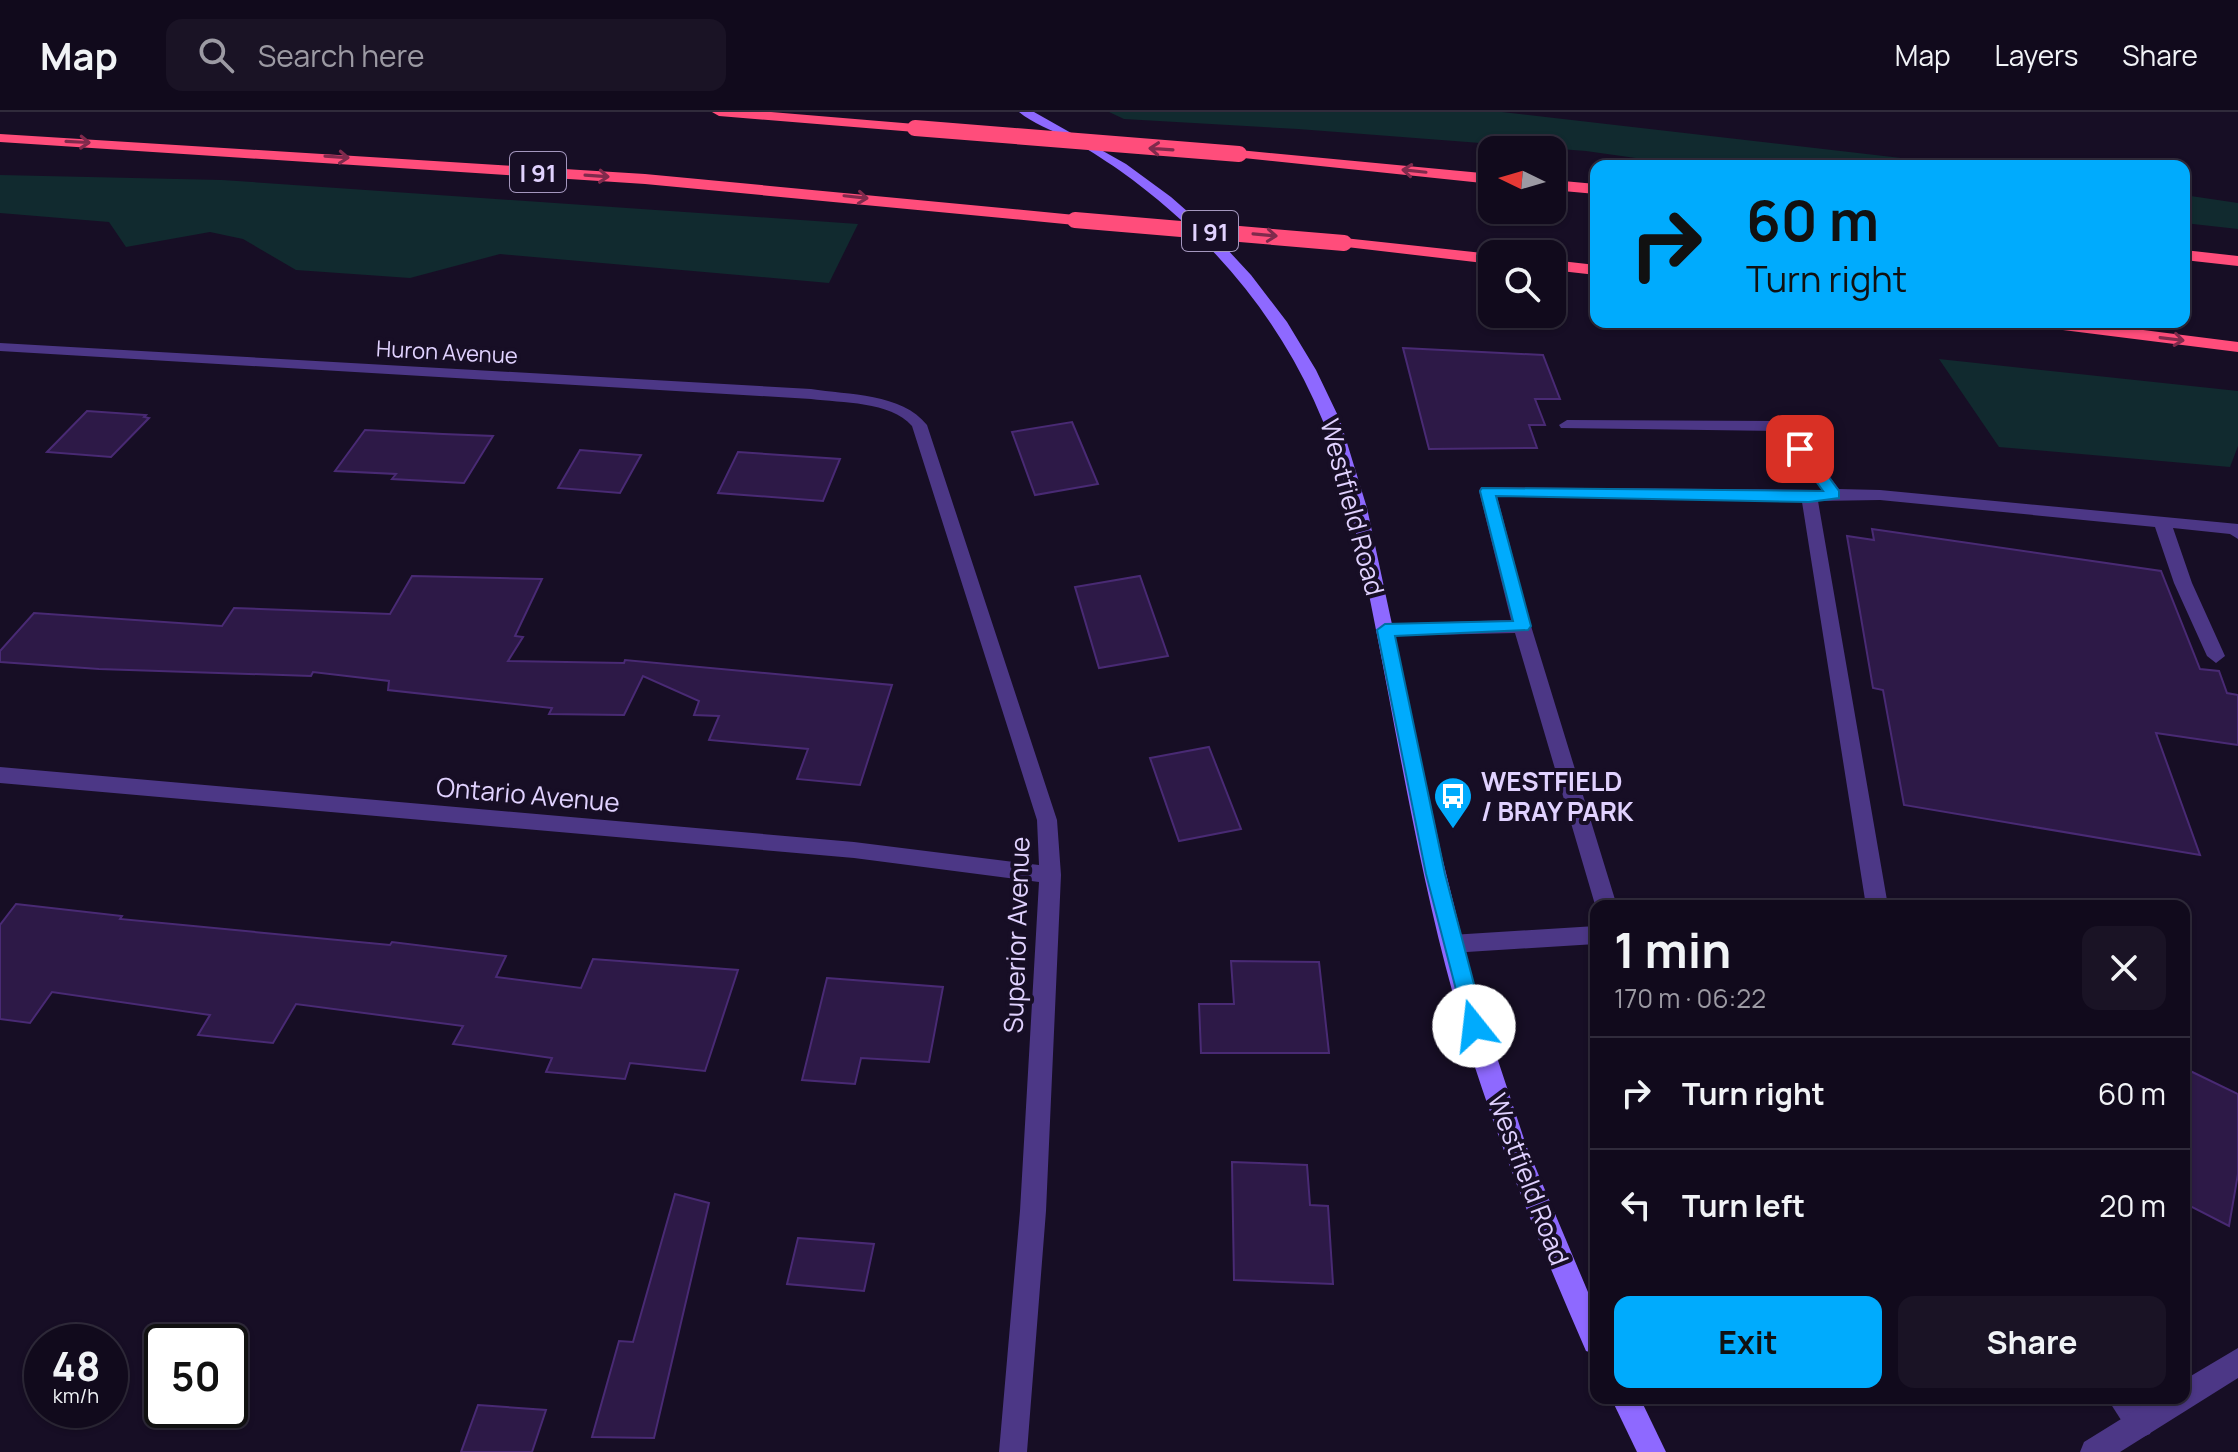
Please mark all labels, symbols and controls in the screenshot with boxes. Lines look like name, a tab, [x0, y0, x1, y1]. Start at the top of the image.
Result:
search box	[166, 19, 726, 91]
text: Map	[40, 29, 118, 81]
icon: search	[194, 33, 238, 77]
text: Search here	[258, 35, 425, 76]
text: Map	[1895, 36, 1951, 74]
text: Layers	[1995, 36, 2078, 74]
text: Share	[2122, 36, 2198, 74]
one-way arrow	[64, 134, 91, 149]
north arrow	[1478, 136, 1566, 224]
map controls	[1478, 136, 1566, 328]
one-way arrow	[1148, 141, 1175, 156]
one-way arrow	[323, 150, 350, 165]
road number: I 91	[510, 152, 566, 192]
one-way arrow	[1401, 163, 1428, 178]
one-way arrow	[583, 169, 610, 184]
text: 60 m	[1746, 181, 1879, 258]
one-way arrow	[842, 189, 869, 204]
icon: right	[1614, 192, 1718, 296]
road number: I 91	[1182, 211, 1238, 251]
one-way arrow	[1251, 228, 1278, 243]
button: search	[1478, 240, 1566, 328]
text: Turn right	[1746, 254, 1907, 303]
one-way arrow	[2158, 331, 2185, 346]
street label: Huron Avenue	[375, 333, 519, 371]
street label: Westfield Road	[1312, 415, 1394, 599]
pin	[1766, 415, 1834, 483]
icon: arrive	[1778, 427, 1822, 471]
place label: WESTFIELD / BRAY PARK	[1481, 763, 1634, 829]
street label: Ontario Avenue	[435, 768, 621, 820]
bus stop icon: WESTFIELD / BRAY PARK	[1432, 775, 1474, 830]
street label: Superior Avenue	[995, 836, 1037, 1034]
text: 1 min	[1614, 917, 1731, 982]
button: close	[2082, 926, 2166, 1010]
text: 170 m · 06:22	[1614, 980, 1766, 1016]
position arrow	[1432, 984, 1516, 1068]
icon: right	[1614, 1071, 1658, 1115]
text: Turn right	[1682, 1073, 1825, 1114]
text: 60 m	[2098, 1073, 2166, 1114]
street label: Westfield Road	[1480, 1088, 1578, 1270]
icon: left	[1614, 1183, 1658, 1227]
text: Turn left	[1682, 1185, 1805, 1226]
text: 20 m	[2099, 1185, 2166, 1226]
button: Exit	[1614, 1296, 1882, 1388]
button: Share	[1898, 1296, 2166, 1388]
speed limit sign: 50	[144, 1324, 248, 1428]
text: 48	[52, 1338, 100, 1393]
text: km/h	[53, 1382, 99, 1409]

